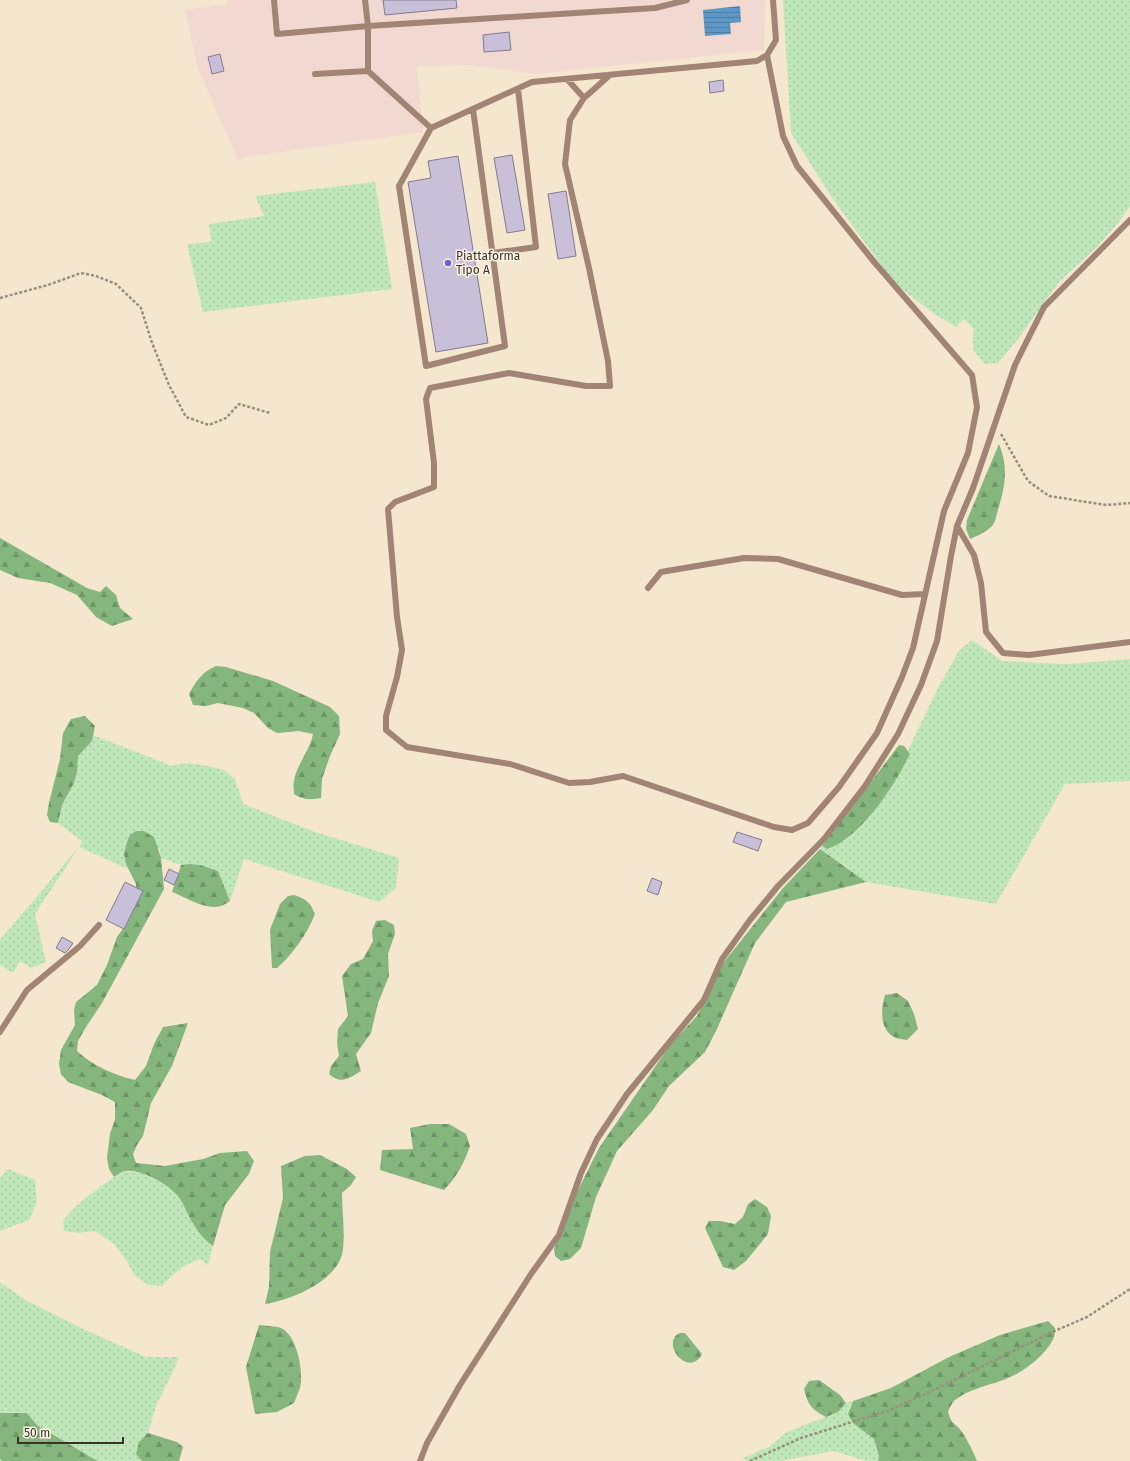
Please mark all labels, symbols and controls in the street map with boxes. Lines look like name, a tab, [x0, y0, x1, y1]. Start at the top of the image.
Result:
place label: Piattaforma Tipo A	[456, 249, 520, 277]
marker: Piattaforma Tipo A	[443, 258, 453, 268]
scale bar	[18, 1419, 123, 1445]
text: 50 m	[24, 1426, 50, 1440]

